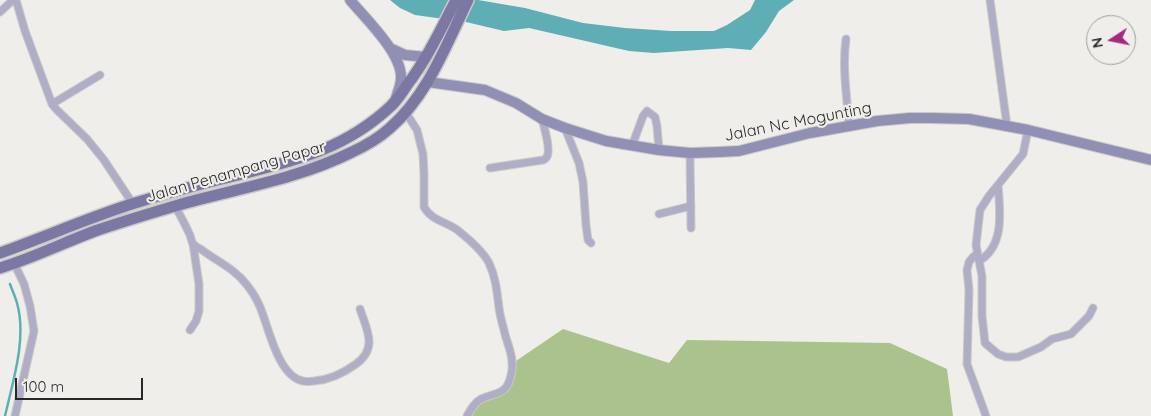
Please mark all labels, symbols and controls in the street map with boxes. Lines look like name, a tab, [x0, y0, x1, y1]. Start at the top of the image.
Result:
north arrow	[1086, 15, 1136, 65]
text: N	[1087, 36, 1107, 49]
street label: Jalan Nc Mogunting	[723, 98, 873, 146]
street label: Jalan Penampang Papar	[144, 137, 328, 207]
scale bar	[18, 368, 145, 400]
text: 100 m	[23, 377, 64, 396]

